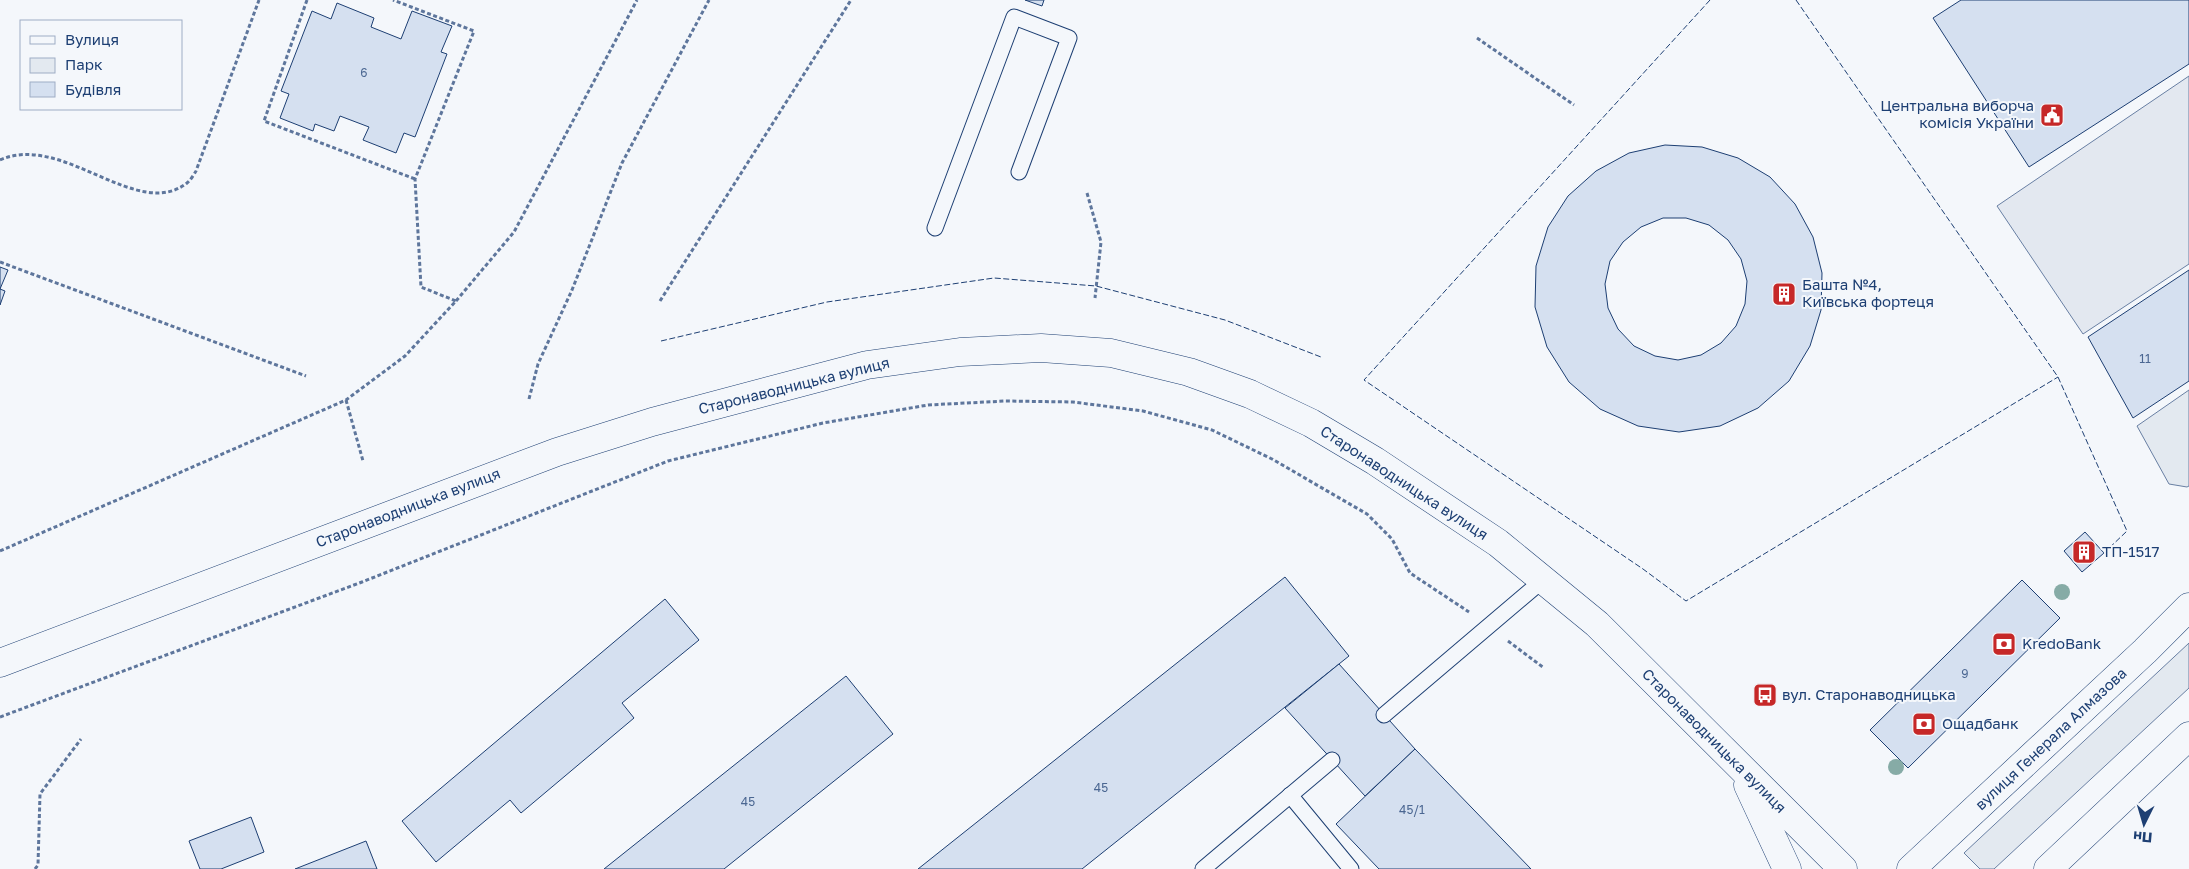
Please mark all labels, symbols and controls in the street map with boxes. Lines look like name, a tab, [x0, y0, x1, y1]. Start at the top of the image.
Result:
legend	[20, 20, 182, 110]
text: Вулиця	[65, 30, 119, 48]
text: Парк	[65, 55, 103, 73]
house number: 6	[360, 65, 368, 80]
text: Будівля	[65, 80, 121, 98]
place label: Центральна виборча комісія України	[1880, 96, 2034, 131]
public building icon: Центральна виборча комісія України	[2039, 102, 2065, 128]
place label: Башта №4, Київська фортеця	[1802, 275, 1934, 310]
building icon: Башта №4, Київська фортеця	[1771, 281, 1797, 307]
house number: 11	[2139, 351, 2151, 366]
street label: Старонаводницька вулиця	[696, 353, 891, 418]
street label: Старонаводницька вулиця	[1317, 421, 1492, 543]
street label: Старонаводницька вулиця	[313, 463, 503, 551]
building icon: ТП-1517	[2071, 539, 2097, 565]
place label: ТП-1517	[2102, 542, 2160, 560]
bank icon: KredoBank	[1991, 631, 2017, 657]
place label: KredoBank	[2022, 634, 2102, 652]
street label: вулиця Генерала Алмазова	[1971, 663, 2130, 813]
street label: Старонаводницька вулиця	[1639, 665, 1790, 816]
house number: 9	[1961, 666, 1969, 681]
bus stop icon: вул. Старонаводницька	[1752, 682, 1778, 708]
place label: вул. Старонаводницька	[1782, 685, 1956, 703]
bank icon: Ощадбанк	[1911, 711, 1937, 737]
place label: Ощадбанк	[1942, 714, 2019, 732]
house number: 45	[1094, 780, 1108, 795]
house number: 45	[741, 794, 755, 809]
north arrow	[2119, 799, 2169, 849]
house number: 45/1	[1399, 802, 1425, 817]
text: Пн	[2133, 828, 2153, 847]

